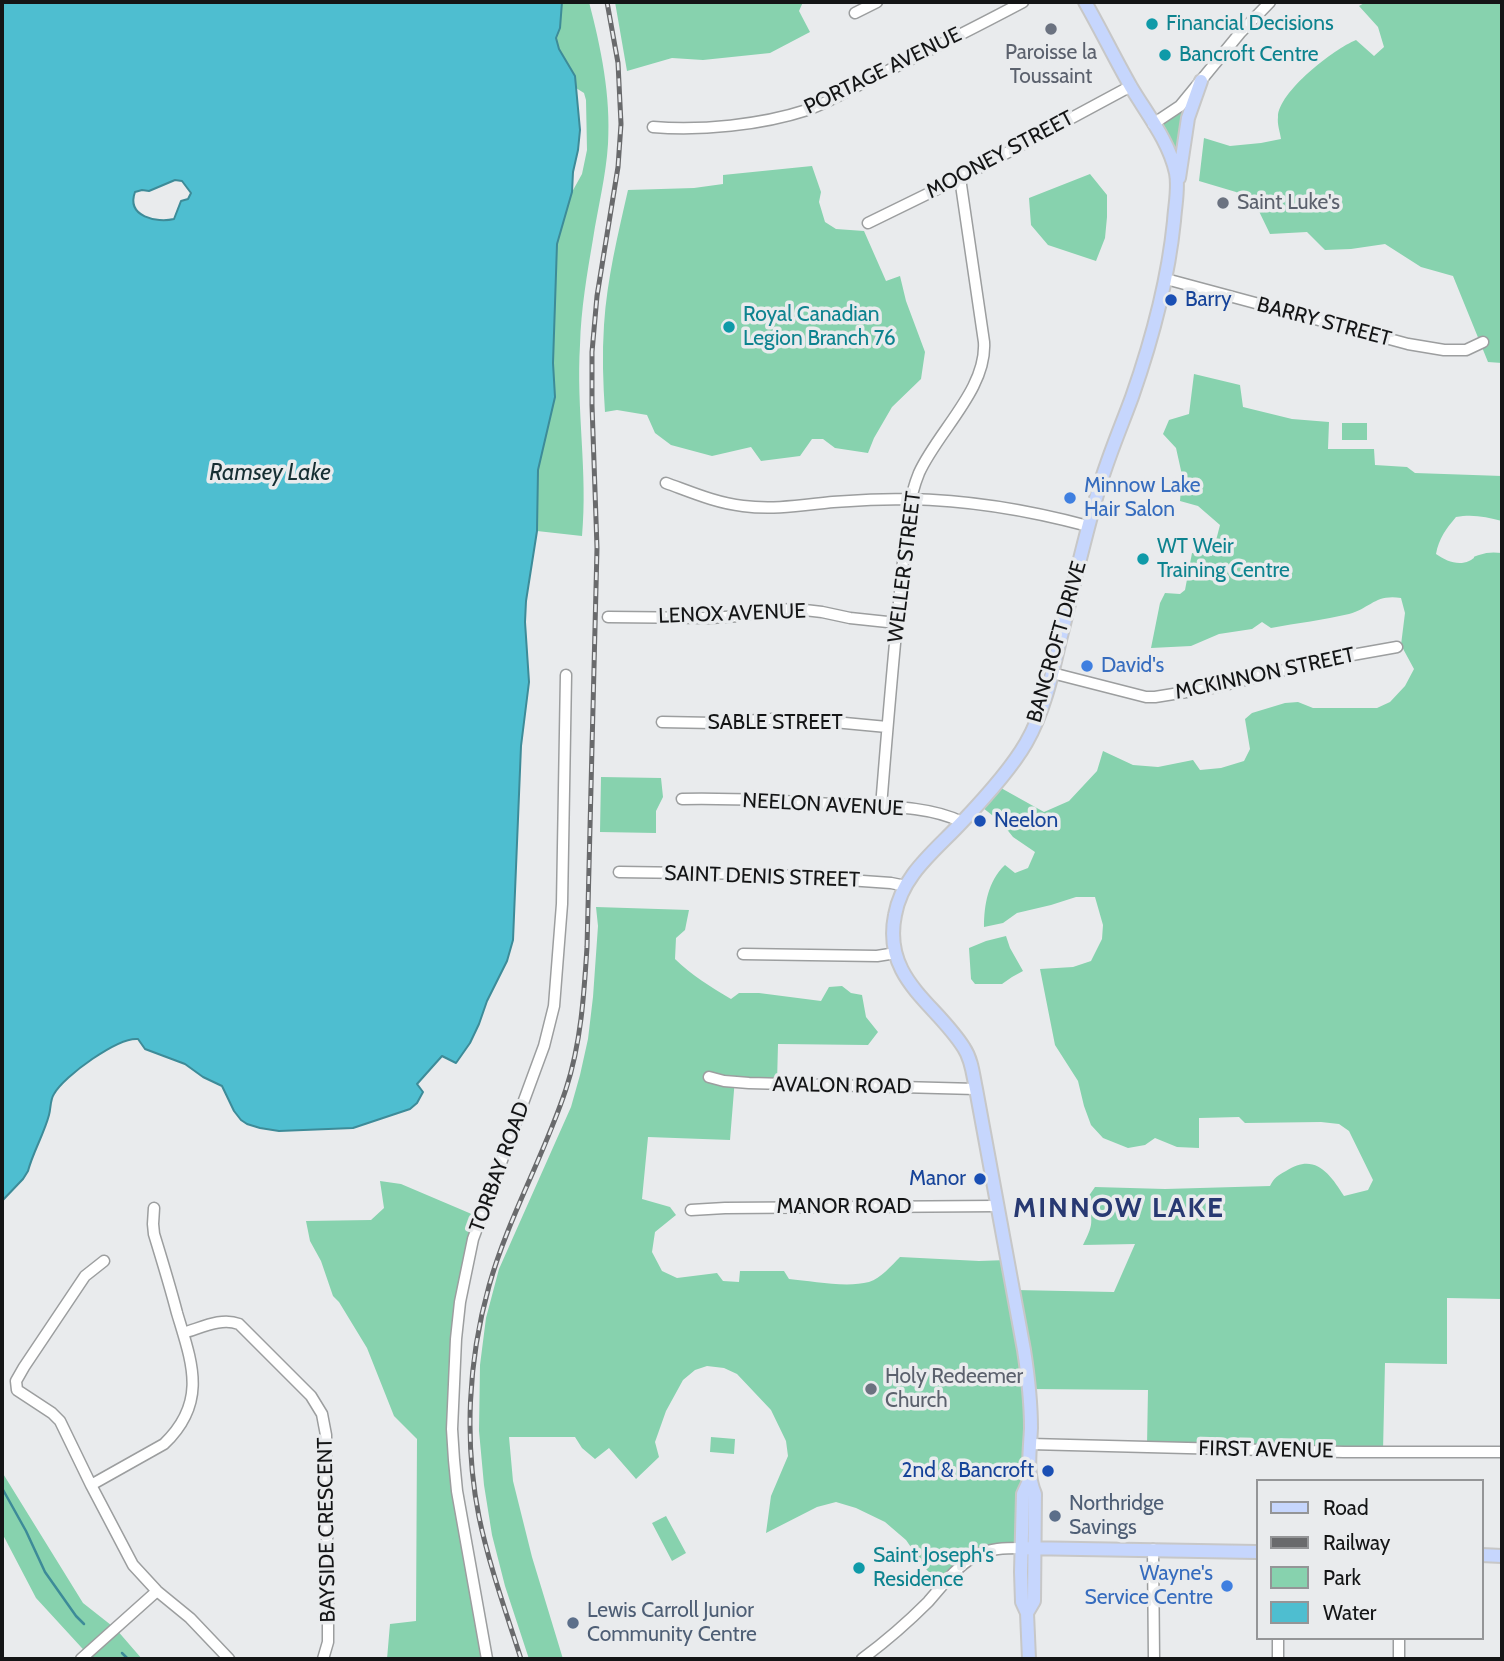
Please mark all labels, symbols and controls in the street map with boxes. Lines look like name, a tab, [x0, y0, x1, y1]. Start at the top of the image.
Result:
place label: Financial Decisions	[1166, 11, 1334, 37]
marker: Financial Decisions	[1144, 16, 1160, 32]
marker: Paroisse la Toussaint	[1043, 21, 1059, 37]
street label: PORTAGE AVENUE	[800, 22, 966, 120]
place label: Paroisse la Toussaint	[1005, 40, 1097, 90]
place label: Bancroft Centre	[1179, 42, 1319, 68]
marker: Bancroft Centre	[1157, 47, 1173, 63]
street label: MOONEY STREET	[922, 106, 1078, 204]
place label: Saint Luke's	[1237, 190, 1340, 216]
marker: Saint Luke's	[1215, 195, 1231, 211]
place label: Barry	[1185, 287, 1231, 313]
marker: Barry	[1163, 292, 1179, 308]
street label: BARRY STREET	[1254, 292, 1394, 352]
place label: Royal Canadian Legion Branch 76	[743, 302, 896, 352]
marker: Royal Canadian Legion Branch 76	[721, 319, 737, 335]
water label: Ramsey Lake	[209, 459, 331, 487]
place label: Minnow Lake Hair Salon	[1084, 473, 1200, 523]
street label: WELLER STREET	[883, 490, 927, 644]
marker: Minnow Lake Hair Salon	[1062, 490, 1078, 506]
place label: WT Weir Training Centre	[1157, 534, 1290, 584]
marker: WT Weir Training Centre	[1135, 551, 1151, 567]
street label: BANCROFT DRIVE	[1022, 558, 1092, 726]
street label: LENOX AVENUE	[658, 599, 806, 629]
street label: MCKINNON STREET	[1173, 643, 1357, 705]
place label: David's	[1101, 653, 1164, 679]
marker: David's	[1079, 658, 1095, 674]
street label: SABLE STREET	[707, 710, 843, 736]
street label: NEELON AVENUE	[742, 788, 904, 822]
place label: Neelon	[994, 808, 1058, 834]
marker: Neelon	[972, 813, 988, 829]
street label: SAINT DENIS STREET	[664, 861, 860, 893]
street label: AVALON ROAD	[772, 1072, 912, 1100]
street label: TORBAY ROAD	[465, 1098, 535, 1236]
place label: Manor	[909, 1166, 966, 1192]
marker: Manor	[972, 1171, 988, 1187]
district label: MINNOW LAKE	[1014, 1192, 1224, 1226]
street label: MANOR ROAD	[776, 1194, 912, 1220]
place label: Holy Redeemer Church	[885, 1364, 1023, 1414]
marker: Holy Redeemer Church	[863, 1381, 879, 1397]
street label: FIRST AVENUE	[1198, 1436, 1334, 1464]
street label: BAYSIDE CRESCENT	[313, 1437, 341, 1623]
place label: 2nd & Bancroft	[902, 1458, 1034, 1484]
marker: 2nd & Bancroft	[1040, 1463, 1056, 1479]
legend	[1256, 1479, 1483, 1640]
place label: Northridge Savings	[1069, 1491, 1164, 1541]
text: Road	[1323, 1495, 1369, 1520]
marker: Northridge Savings	[1047, 1508, 1063, 1524]
text: Railway	[1323, 1530, 1390, 1555]
place label: Saint Joseph's Residence	[873, 1543, 994, 1593]
marker: Saint Joseph's Residence	[851, 1560, 867, 1576]
place label: Wayne's Service Centre	[1085, 1561, 1213, 1611]
text: Park	[1323, 1565, 1361, 1590]
marker: Wayne's Service Centre	[1219, 1578, 1235, 1594]
place label: Lewis Carroll Junior Community Centre	[587, 1598, 757, 1648]
text: Water	[1323, 1600, 1376, 1625]
marker: Lewis Carroll Junior Community Centre	[565, 1615, 581, 1631]

